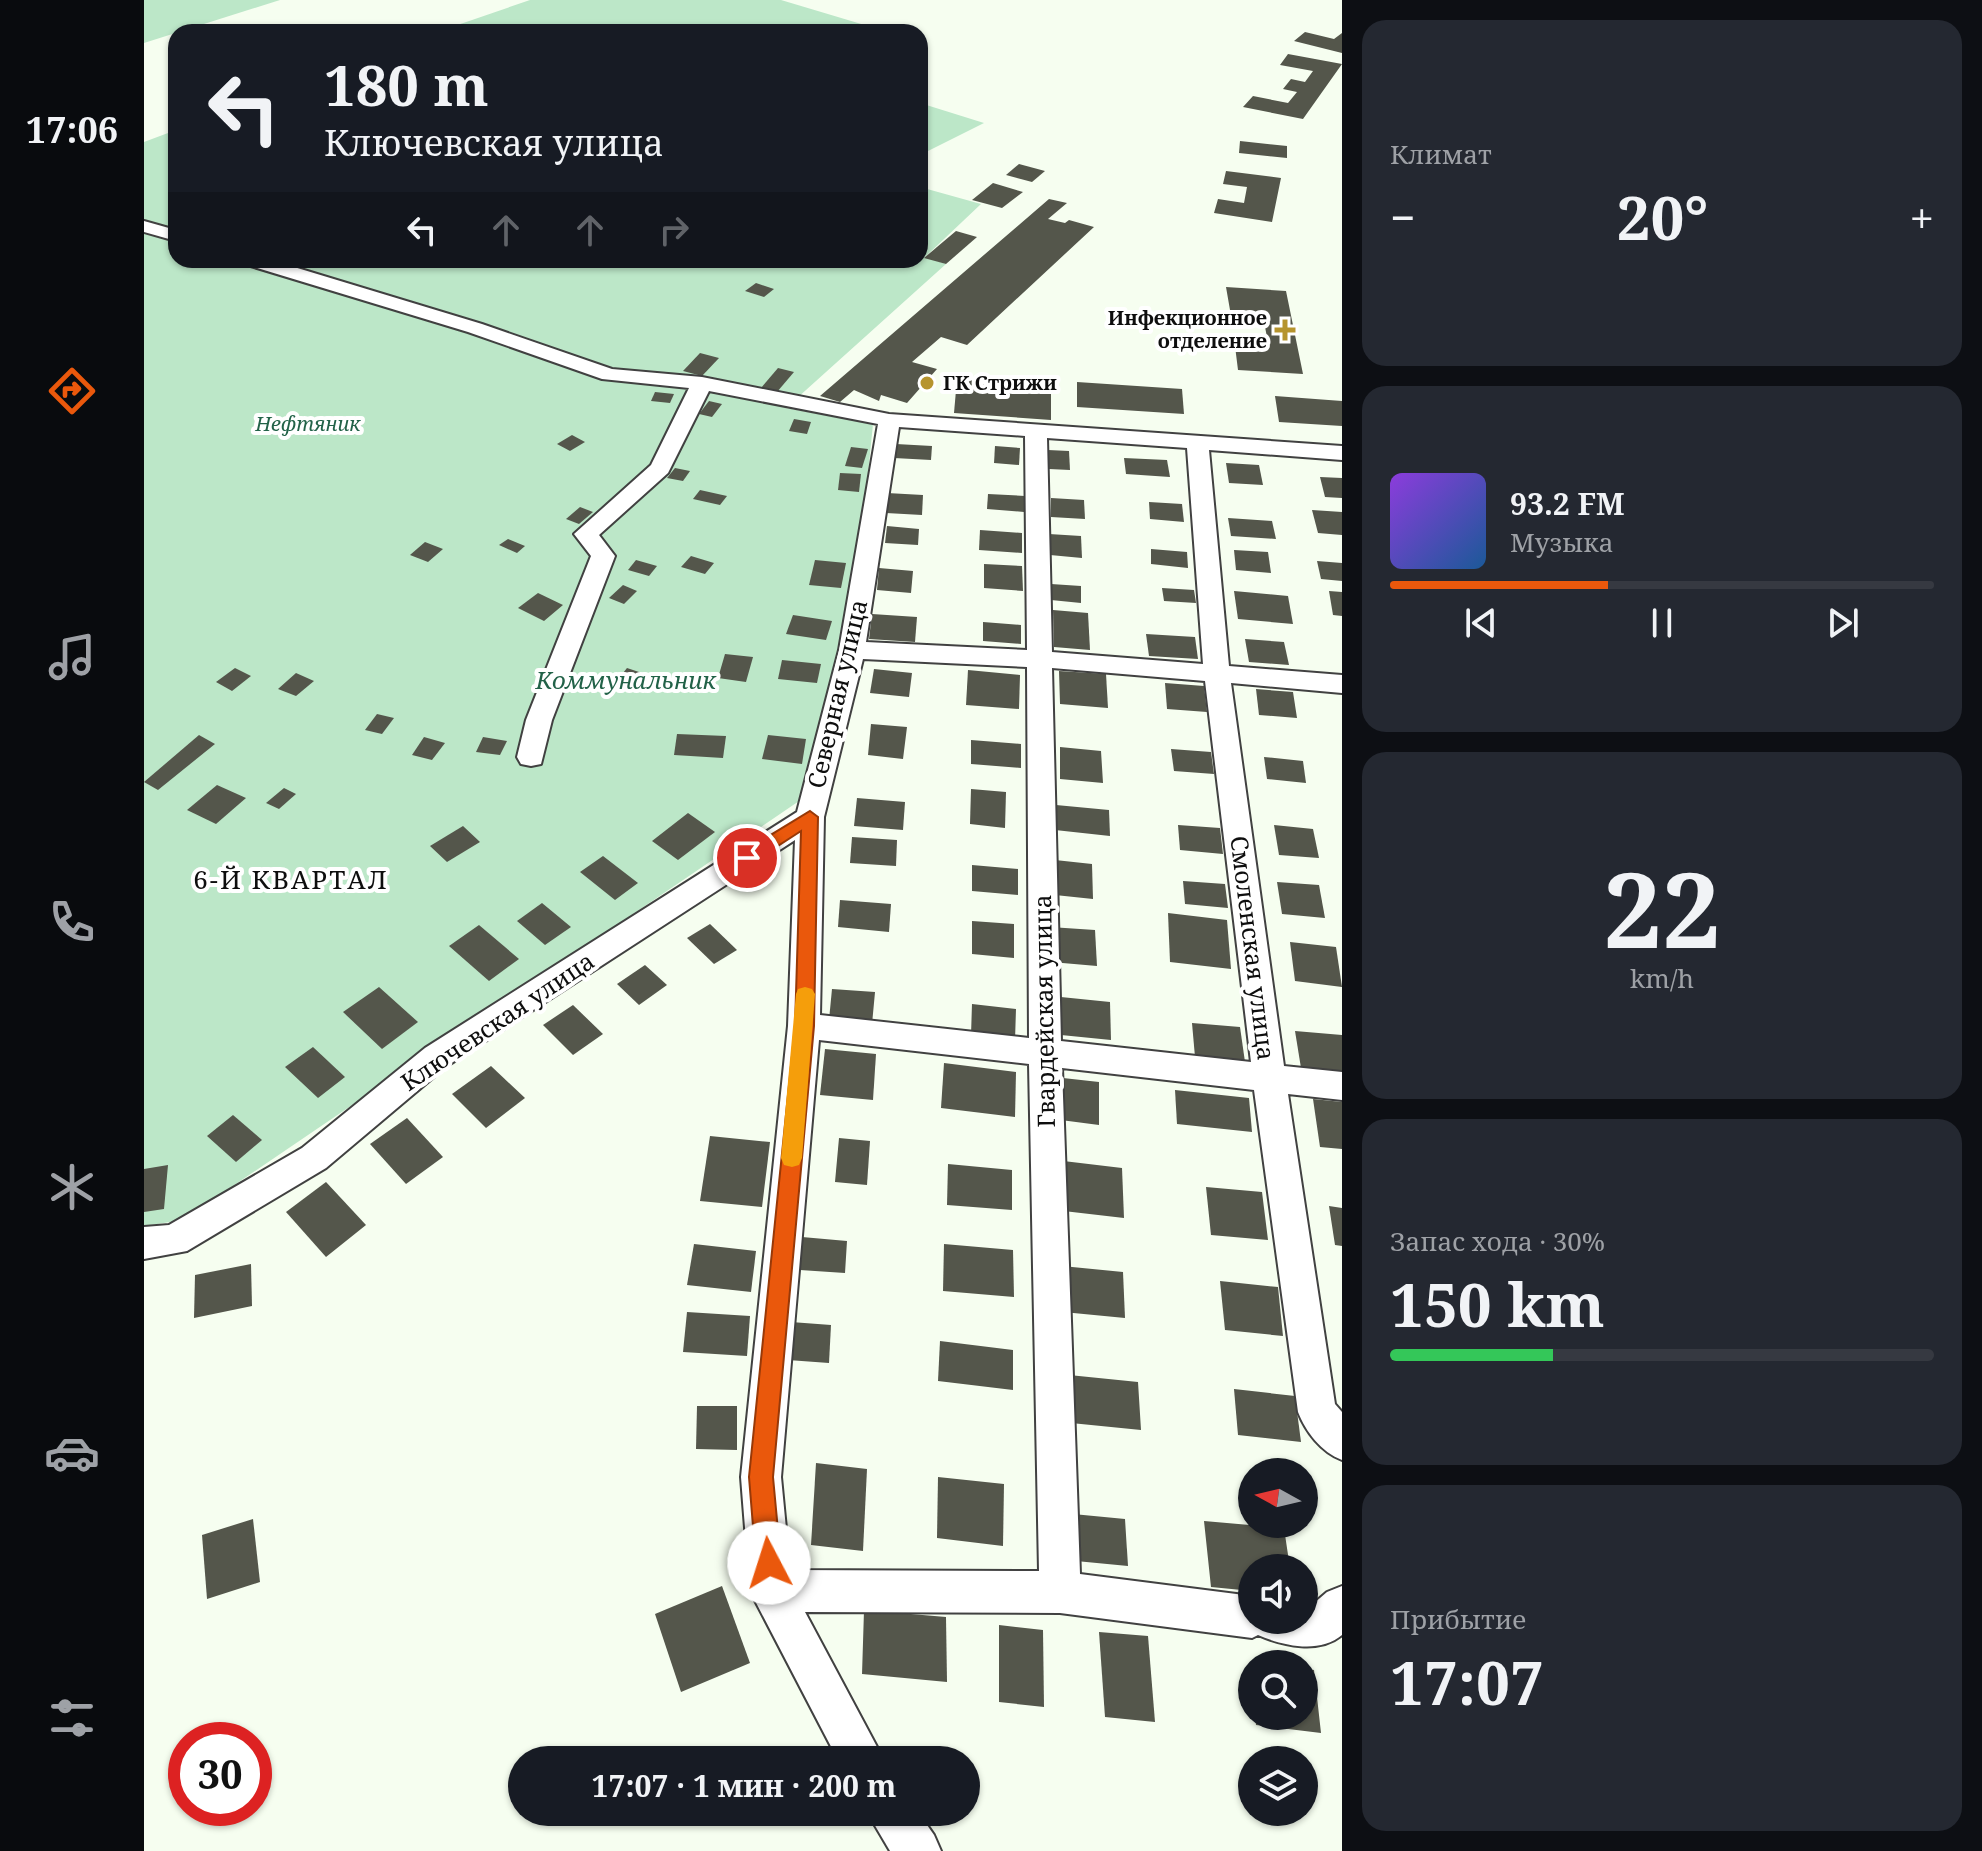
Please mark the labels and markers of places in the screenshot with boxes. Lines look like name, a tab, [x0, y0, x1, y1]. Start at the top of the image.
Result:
place label: Инфекционное отделение	[1108, 304, 1267, 354]
marker: Инфекционное отделение	[1274, 319, 1296, 341]
place label: ГК Стрижи	[943, 369, 1057, 396]
marker: ГК Стрижи	[918, 374, 936, 392]
pin	[713, 824, 781, 892]

